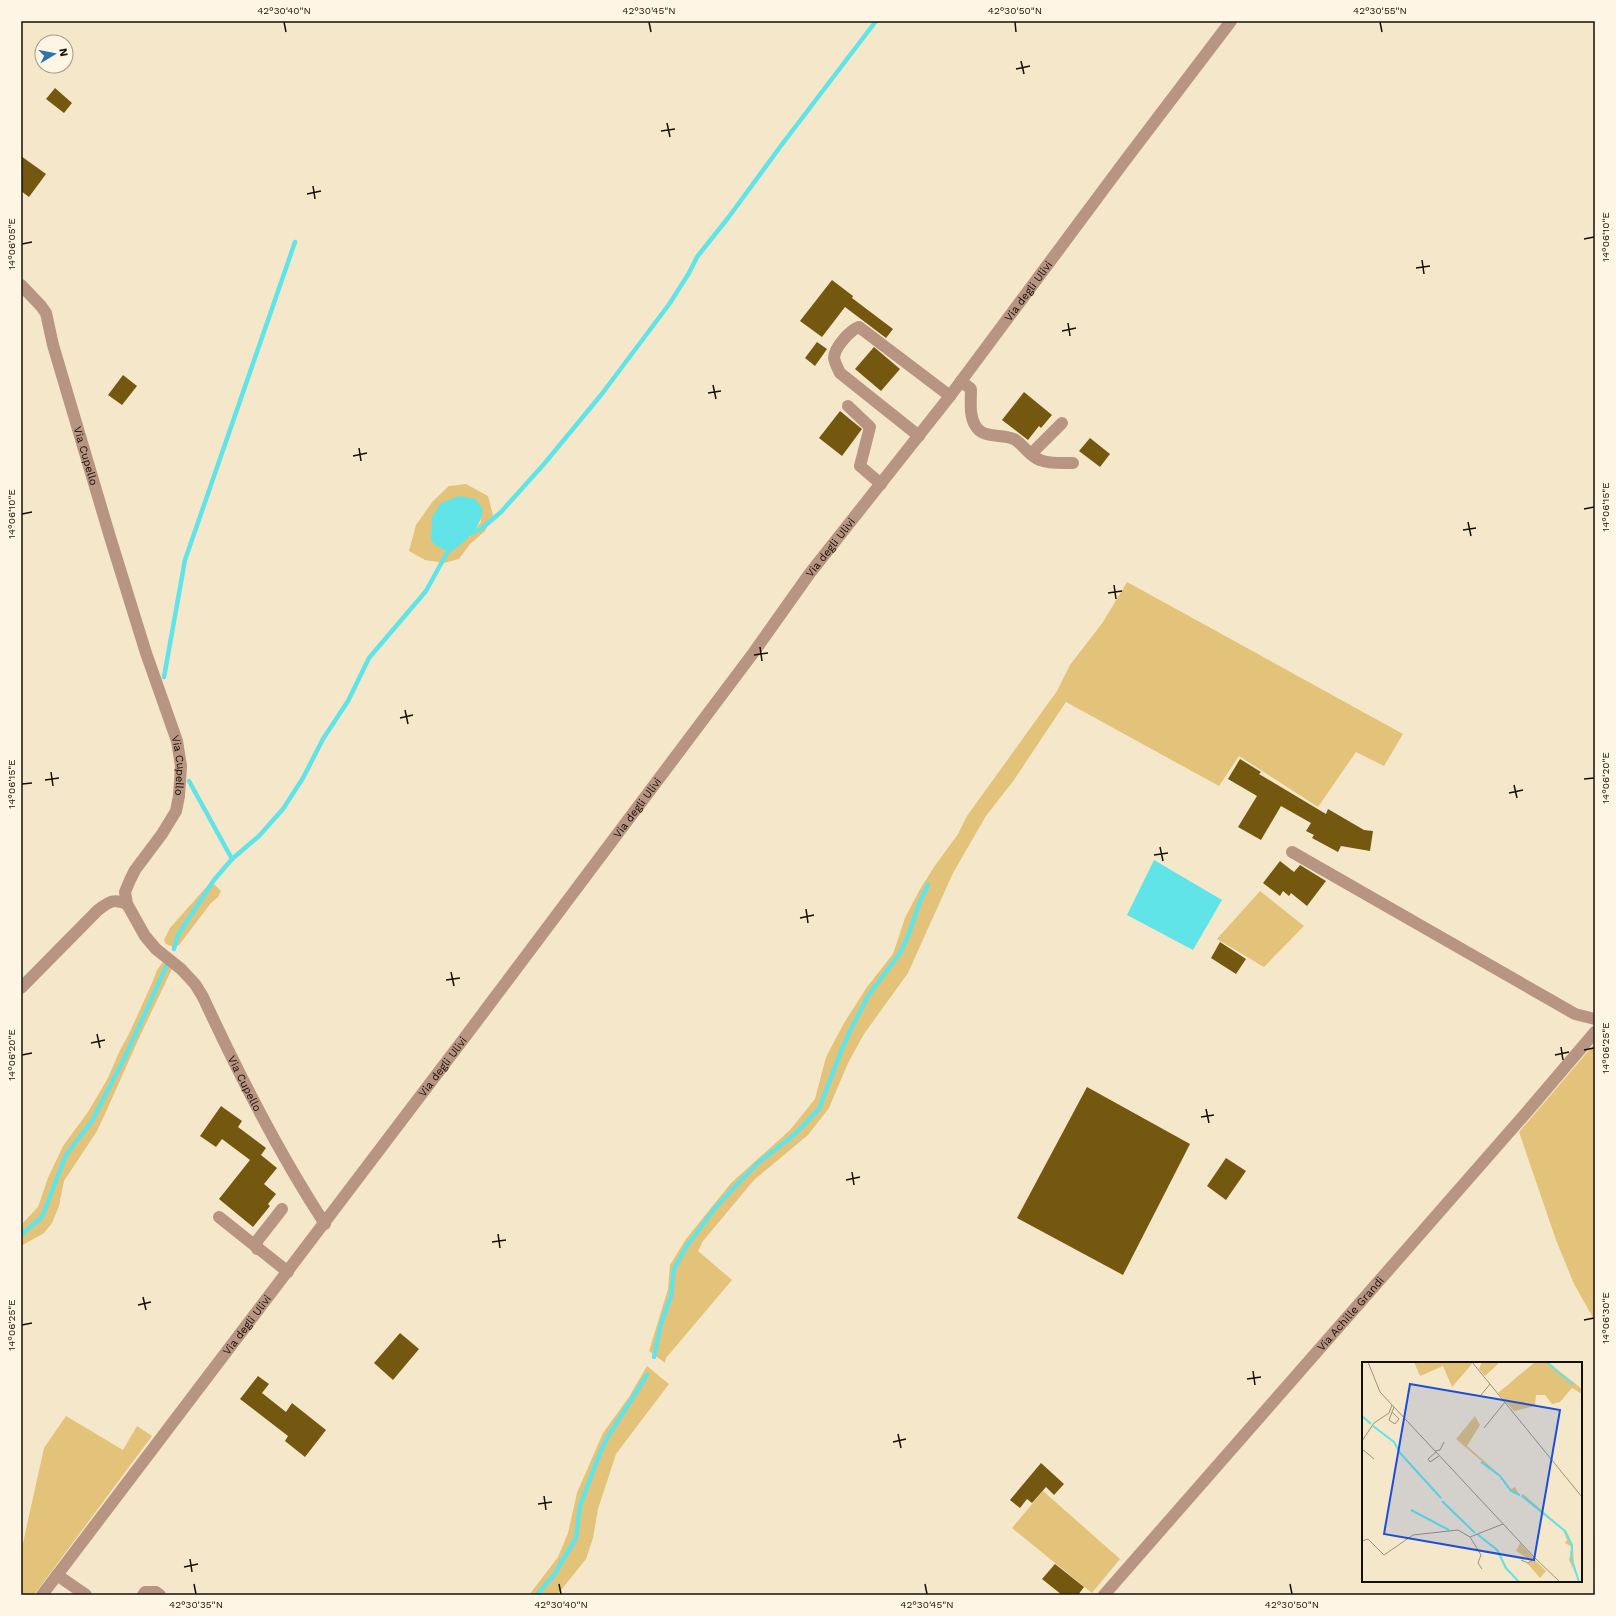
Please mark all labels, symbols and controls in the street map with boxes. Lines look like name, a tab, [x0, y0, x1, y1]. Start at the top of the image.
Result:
text: 42°30'40"N	[257, 5, 311, 16]
text: 42°30'45"N	[622, 5, 676, 16]
text: 42°30'50"N	[988, 5, 1042, 16]
text: 42°30'55"N	[1353, 5, 1407, 16]
north arrow	[34, 34, 74, 74]
text: N	[56, 47, 70, 57]
text: 14°06'10"E	[1600, 212, 1611, 262]
text: 14°06'05"E	[6, 218, 17, 270]
street label: Via degli Ulivi	[1001, 258, 1055, 324]
street label: Via Cupello	[71, 425, 101, 487]
text: 14°06'15"E	[1600, 482, 1611, 532]
text: 14°06'10"E	[6, 489, 17, 539]
street label: Via degli Ulivi	[803, 515, 858, 580]
street label: Via Cupello	[169, 733, 188, 796]
text: 14°06'20"E	[1600, 752, 1611, 804]
text: 14°06'15"E	[6, 759, 17, 809]
street label: Via degli Ulivi	[610, 775, 664, 840]
text: 14°06'25"E	[1600, 1022, 1611, 1074]
text: 14°06'20"E	[6, 1029, 17, 1081]
street label: Via degli Ulivi	[416, 1034, 469, 1099]
street label: Via Cupello	[225, 1053, 264, 1114]
street label: Via Achille Grandi	[1314, 1274, 1386, 1353]
street label: Via degli Ulivi	[220, 1292, 274, 1357]
text: 14°06'30"E	[1600, 1292, 1611, 1344]
text: 14°06'25"E	[6, 1299, 17, 1351]
inset map	[1362, 1362, 1582, 1582]
text: 42°30'35"N	[169, 1599, 223, 1610]
text: 42°30'40"N	[534, 1599, 588, 1610]
text: 42°30'45"N	[900, 1599, 954, 1610]
text: 42°30'50"N	[1265, 1599, 1319, 1610]

